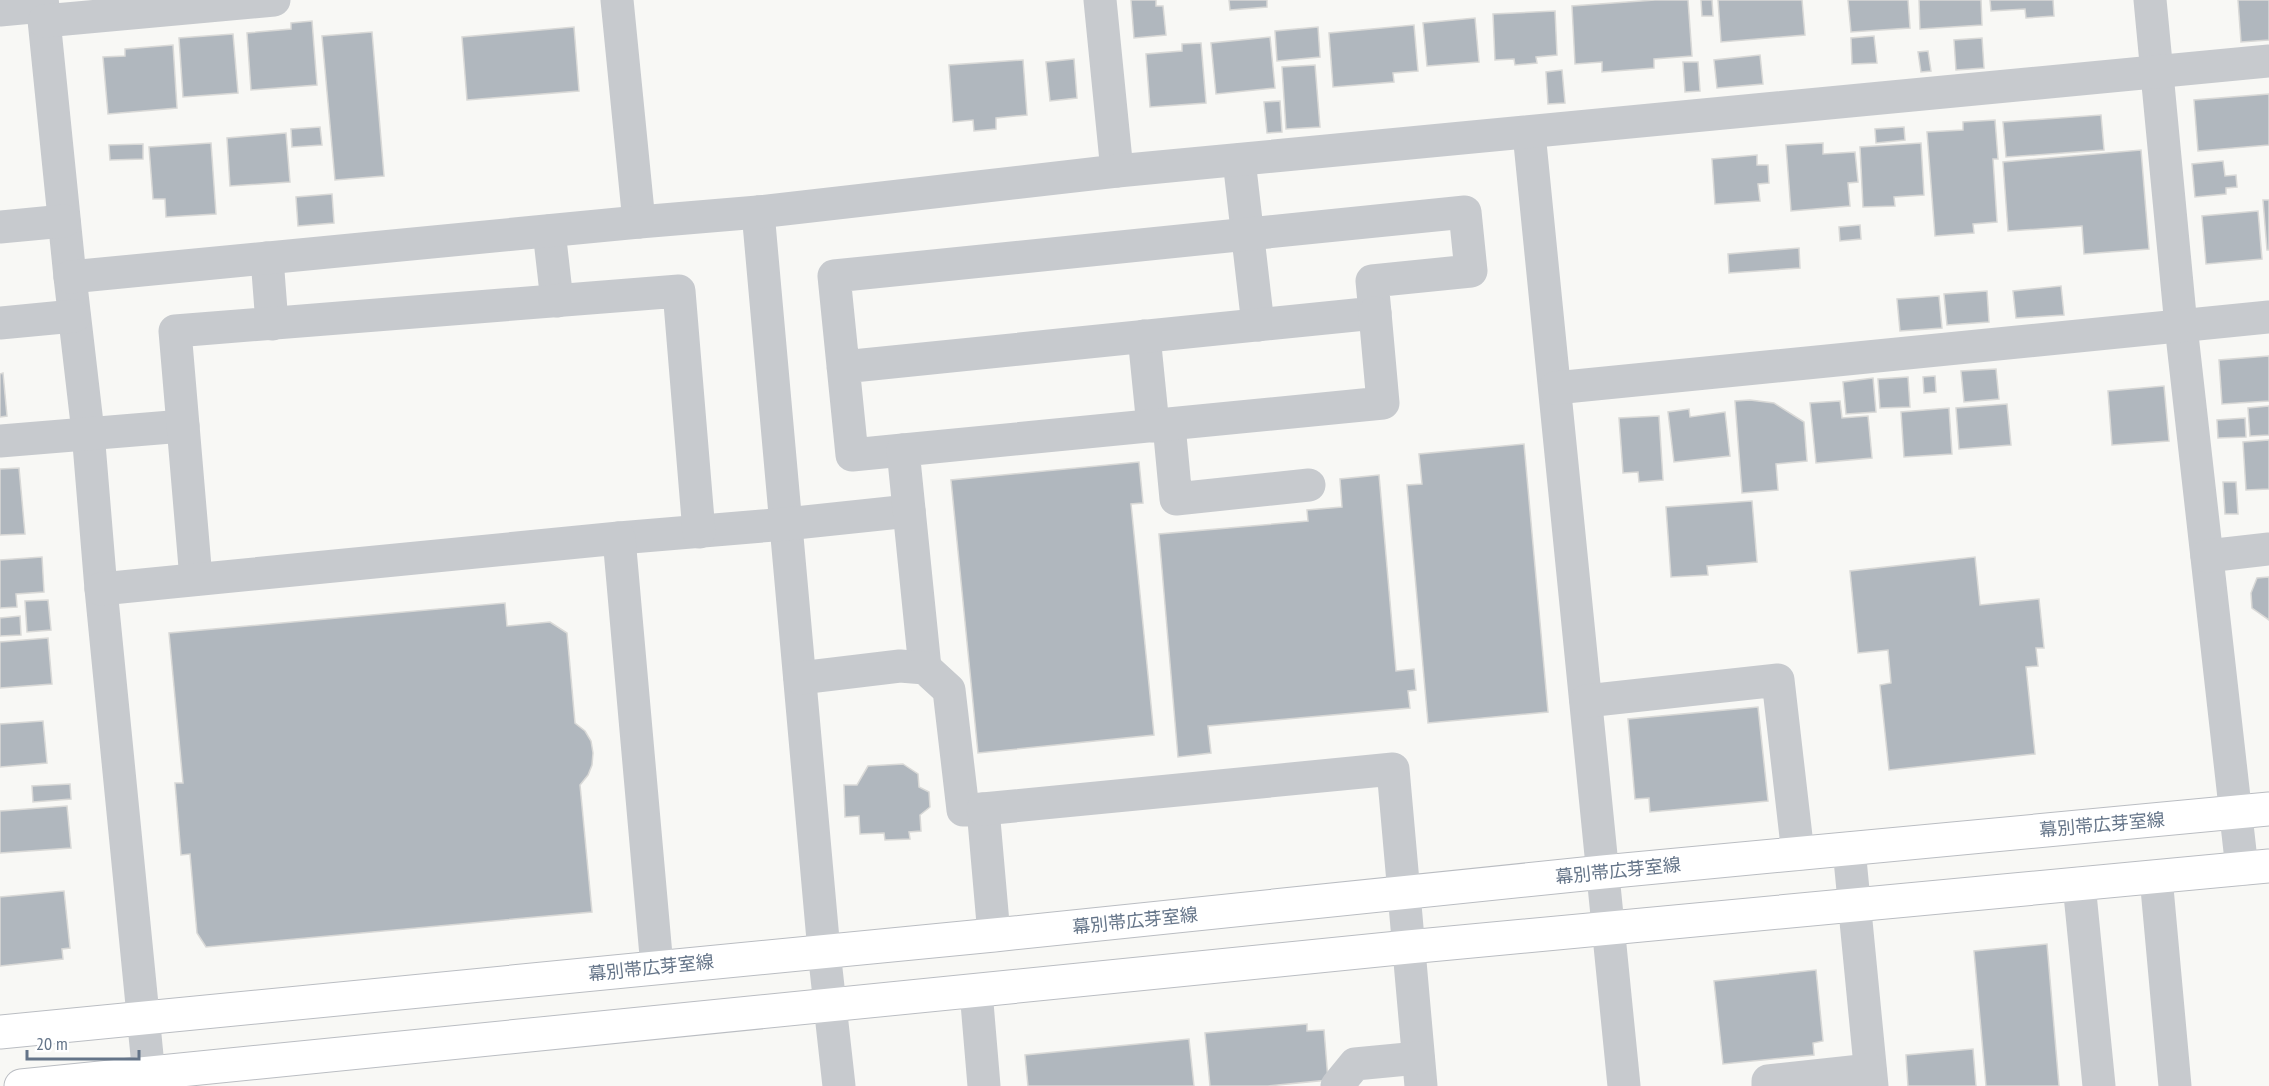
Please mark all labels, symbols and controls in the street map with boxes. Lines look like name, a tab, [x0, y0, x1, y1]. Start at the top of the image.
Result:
street label: 幕別帯広芽室線	[2038, 808, 2166, 841]
street label: 幕別帯広芽室線	[1554, 852, 1682, 889]
street label: 幕別帯広芽室線	[1071, 902, 1199, 939]
street label: 幕別帯広芽室線	[587, 949, 715, 986]
scale bar	[27, 1023, 140, 1061]
text: 20 m	[36, 1032, 68, 1055]

